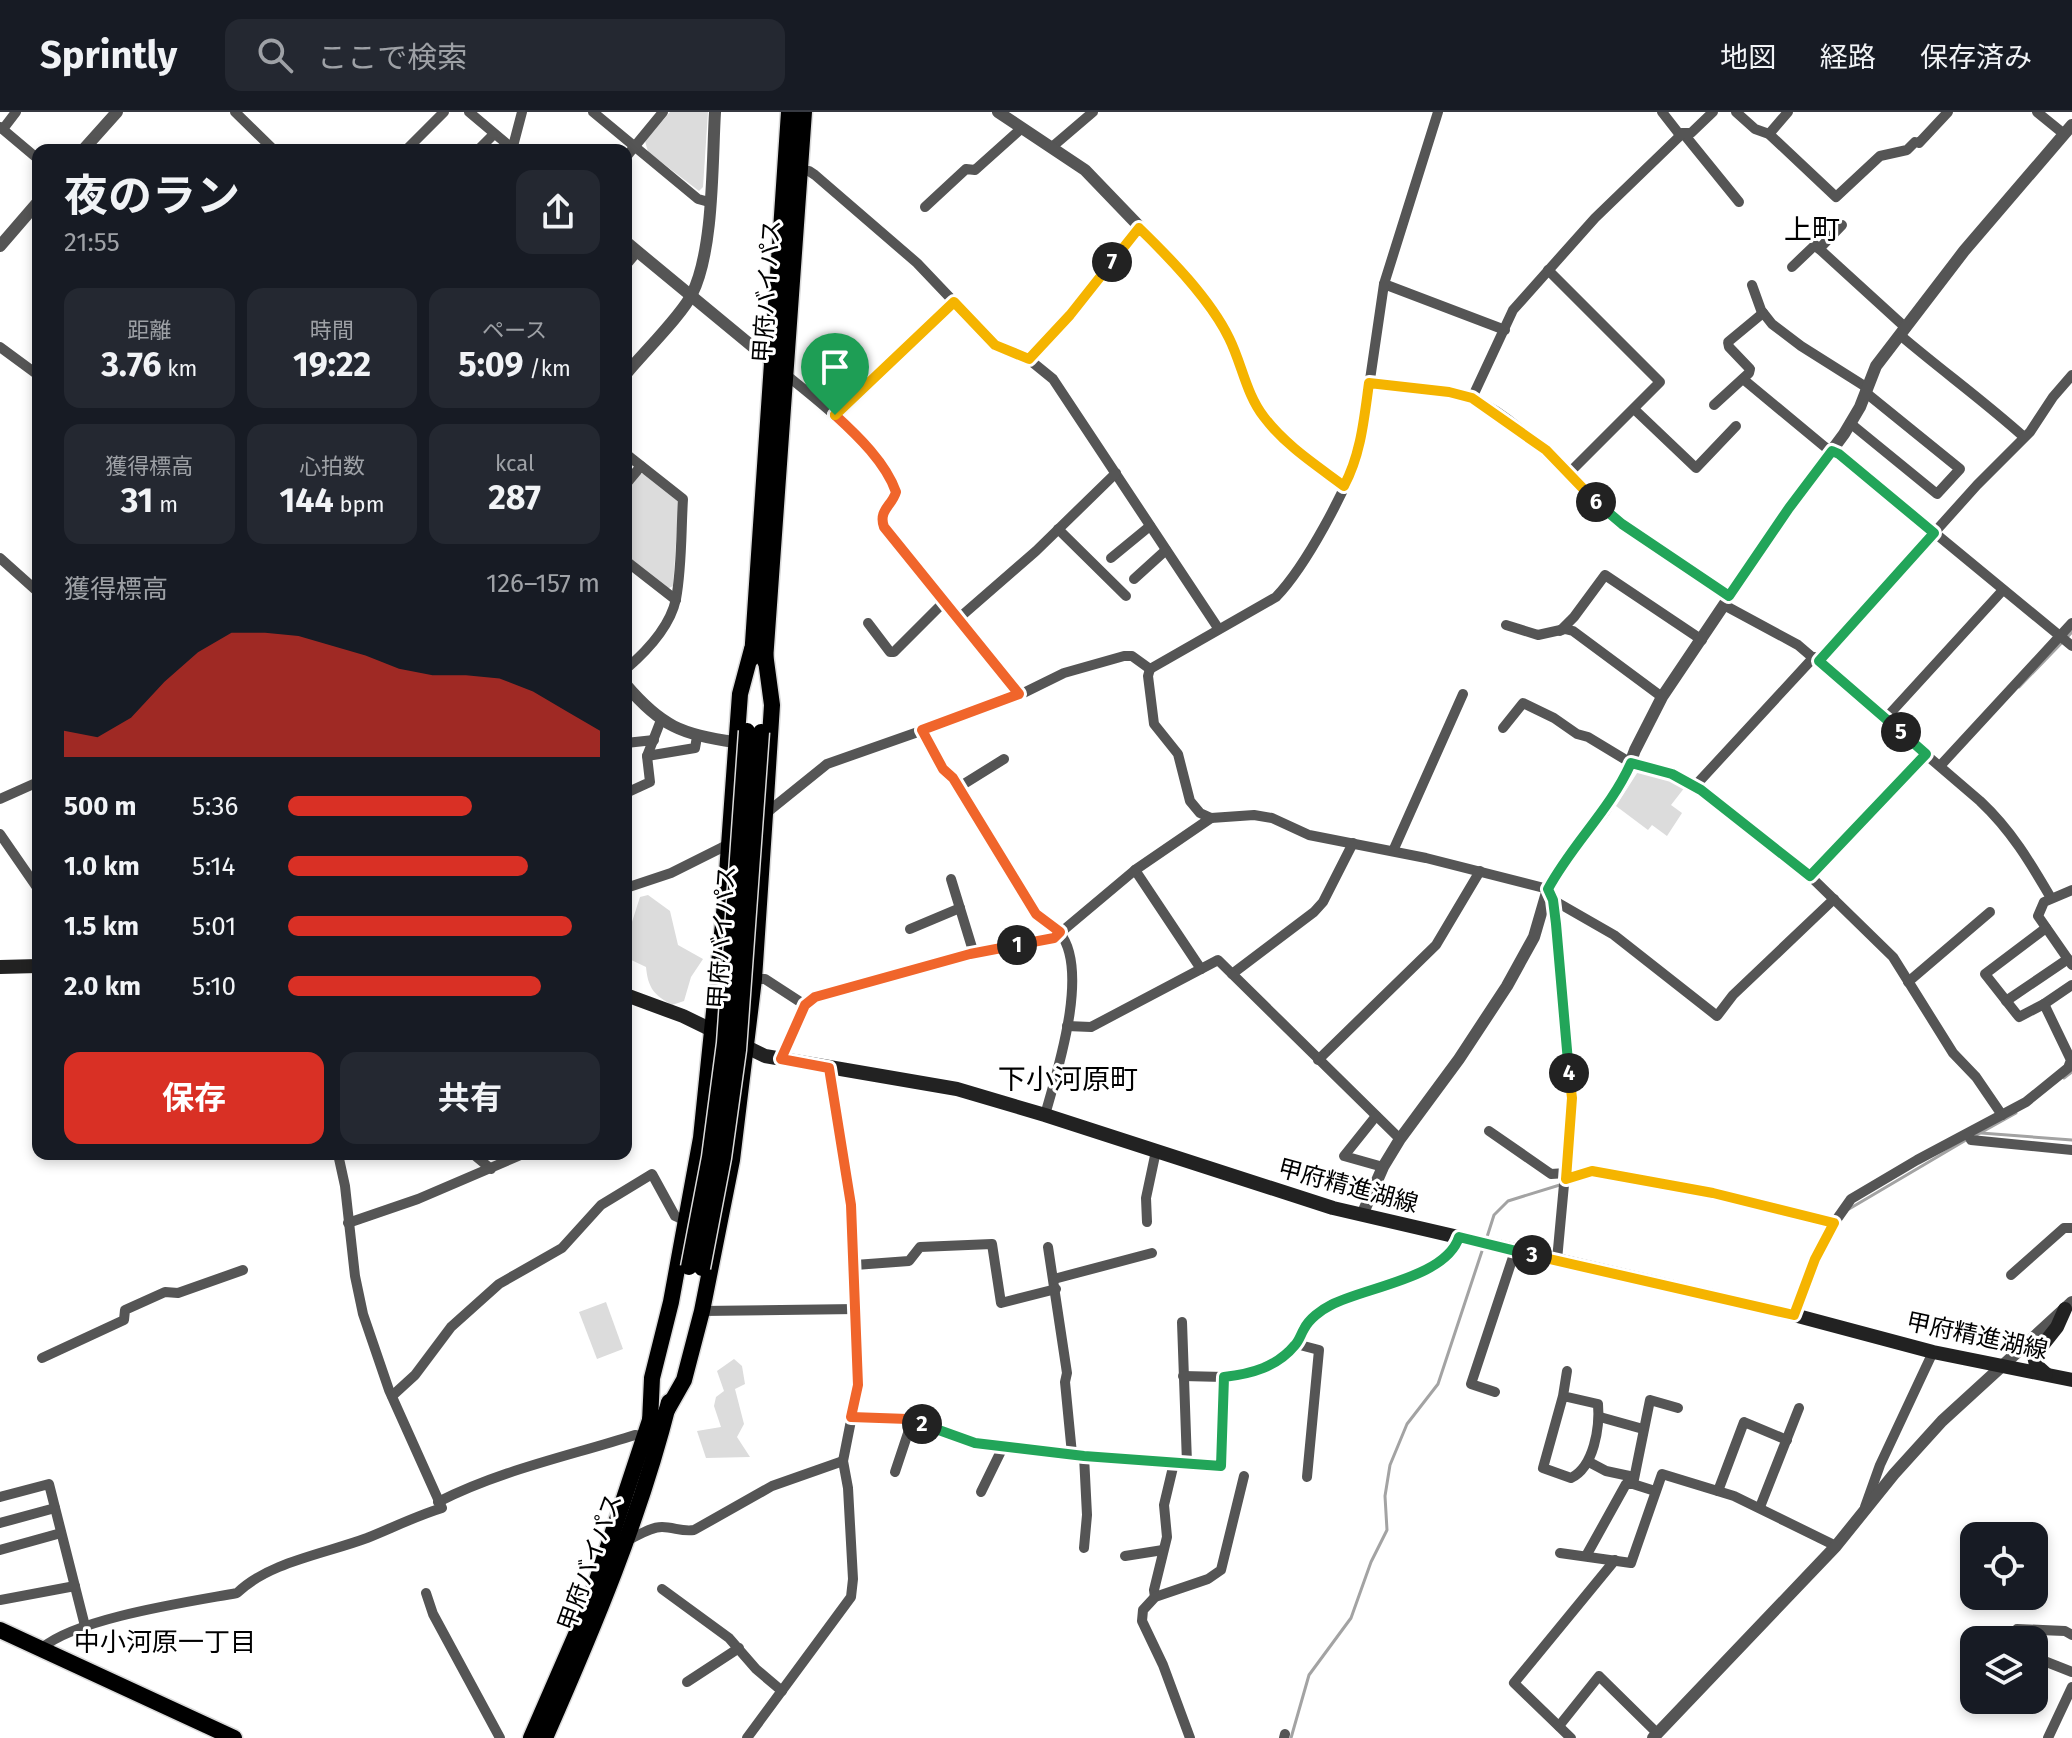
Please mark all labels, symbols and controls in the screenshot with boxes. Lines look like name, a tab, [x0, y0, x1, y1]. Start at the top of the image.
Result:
search box	[225, 19, 785, 91]
text: Sprintly	[40, 32, 177, 78]
icon: search	[253, 33, 297, 77]
text: ここで検索	[317, 40, 467, 76]
text: 地図	[1720, 41, 1776, 74]
text: 経路	[1820, 41, 1876, 74]
text: 保存済み	[1920, 41, 2032, 74]
text: 夜のラン	[64, 170, 240, 223]
button: share	[516, 170, 600, 254]
district label: 上町	[1784, 213, 1840, 246]
street label: 甲府バイパス	[748, 218, 786, 364]
text: 21:55	[64, 227, 120, 258]
pin: 7	[1092, 242, 1132, 282]
text: 7	[1107, 248, 1117, 275]
text: 距離	[127, 317, 171, 344]
text: 時間	[310, 317, 354, 344]
text: ペース	[482, 317, 547, 344]
pin	[801, 333, 869, 415]
text: 3.76	[101, 344, 162, 385]
text: 19:22	[293, 344, 371, 385]
text: 5:09	[458, 344, 523, 385]
icon: arrive	[813, 345, 857, 389]
text: km	[162, 355, 197, 382]
text: /km	[523, 355, 571, 382]
text: kcal	[495, 450, 534, 477]
text: 獲得標高	[105, 453, 193, 480]
text: 心拍数	[299, 453, 365, 480]
text: 287	[488, 477, 541, 518]
text: 31	[121, 480, 153, 521]
text: 144	[279, 480, 334, 521]
pin: 6	[1576, 482, 1616, 522]
text: 6	[1590, 488, 1602, 515]
text: m	[153, 491, 178, 518]
text: bpm	[334, 491, 385, 518]
text: 126–157 m	[486, 568, 600, 599]
text: 獲得標高	[64, 574, 168, 605]
pin: 5	[1881, 712, 1921, 752]
text: 5	[1895, 718, 1907, 745]
text: 500 m	[64, 791, 137, 822]
text: 5:36	[192, 791, 238, 822]
text: 1.0 km	[64, 851, 140, 882]
text: 5:14	[192, 851, 235, 882]
street label: 甲府バイパス	[703, 864, 741, 1010]
text: 1.5 km	[64, 911, 139, 942]
text: 5:01	[192, 911, 236, 942]
pin: 1	[997, 925, 1037, 965]
text: 1	[1012, 931, 1022, 958]
text: 2.0 km	[64, 971, 141, 1002]
text: 5:10	[192, 971, 236, 1002]
button: 保存	[64, 1052, 324, 1144]
button: 共有	[340, 1052, 600, 1144]
pin: 4	[1549, 1053, 1589, 1093]
text: 4	[1563, 1059, 1575, 1086]
district label: 下小河原町	[998, 1063, 1138, 1096]
street label: 甲府精進湖線	[1275, 1154, 1421, 1218]
pin: 3	[1512, 1235, 1552, 1275]
text: 3	[1526, 1241, 1538, 1268]
street label: 甲府精進湖線	[1904, 1307, 2050, 1365]
pin: 2	[902, 1404, 942, 1444]
text: 2	[916, 1410, 928, 1437]
street label: 甲府バイパス	[552, 1490, 628, 1634]
map controls	[1960, 1522, 2048, 1714]
button: locate	[1960, 1522, 2048, 1610]
button: layers	[1960, 1626, 2048, 1714]
district label: 中小河原一丁目	[74, 1627, 256, 1658]

